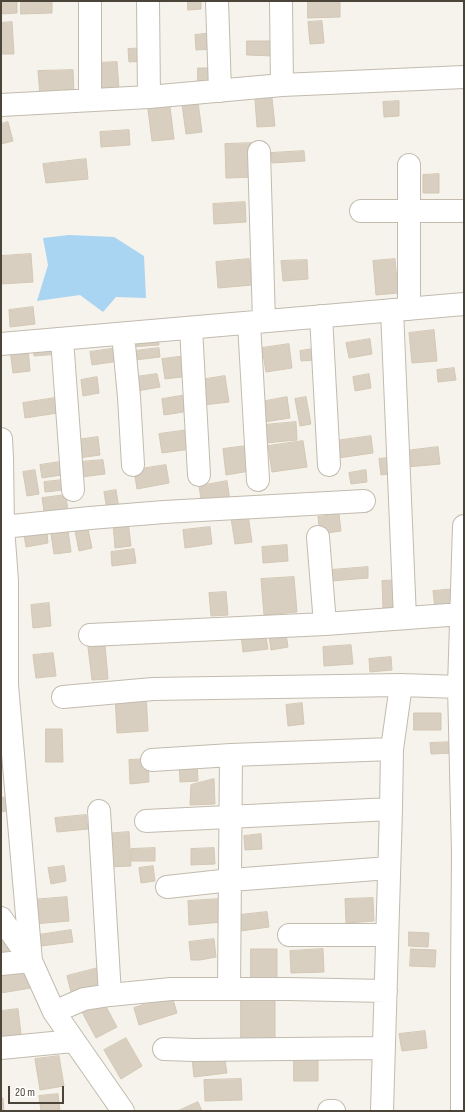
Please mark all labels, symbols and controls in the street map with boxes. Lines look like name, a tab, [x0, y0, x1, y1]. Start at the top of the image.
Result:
scale bar	[10, 1078, 66, 1104]
text: 20 m	[15, 1085, 35, 1100]

